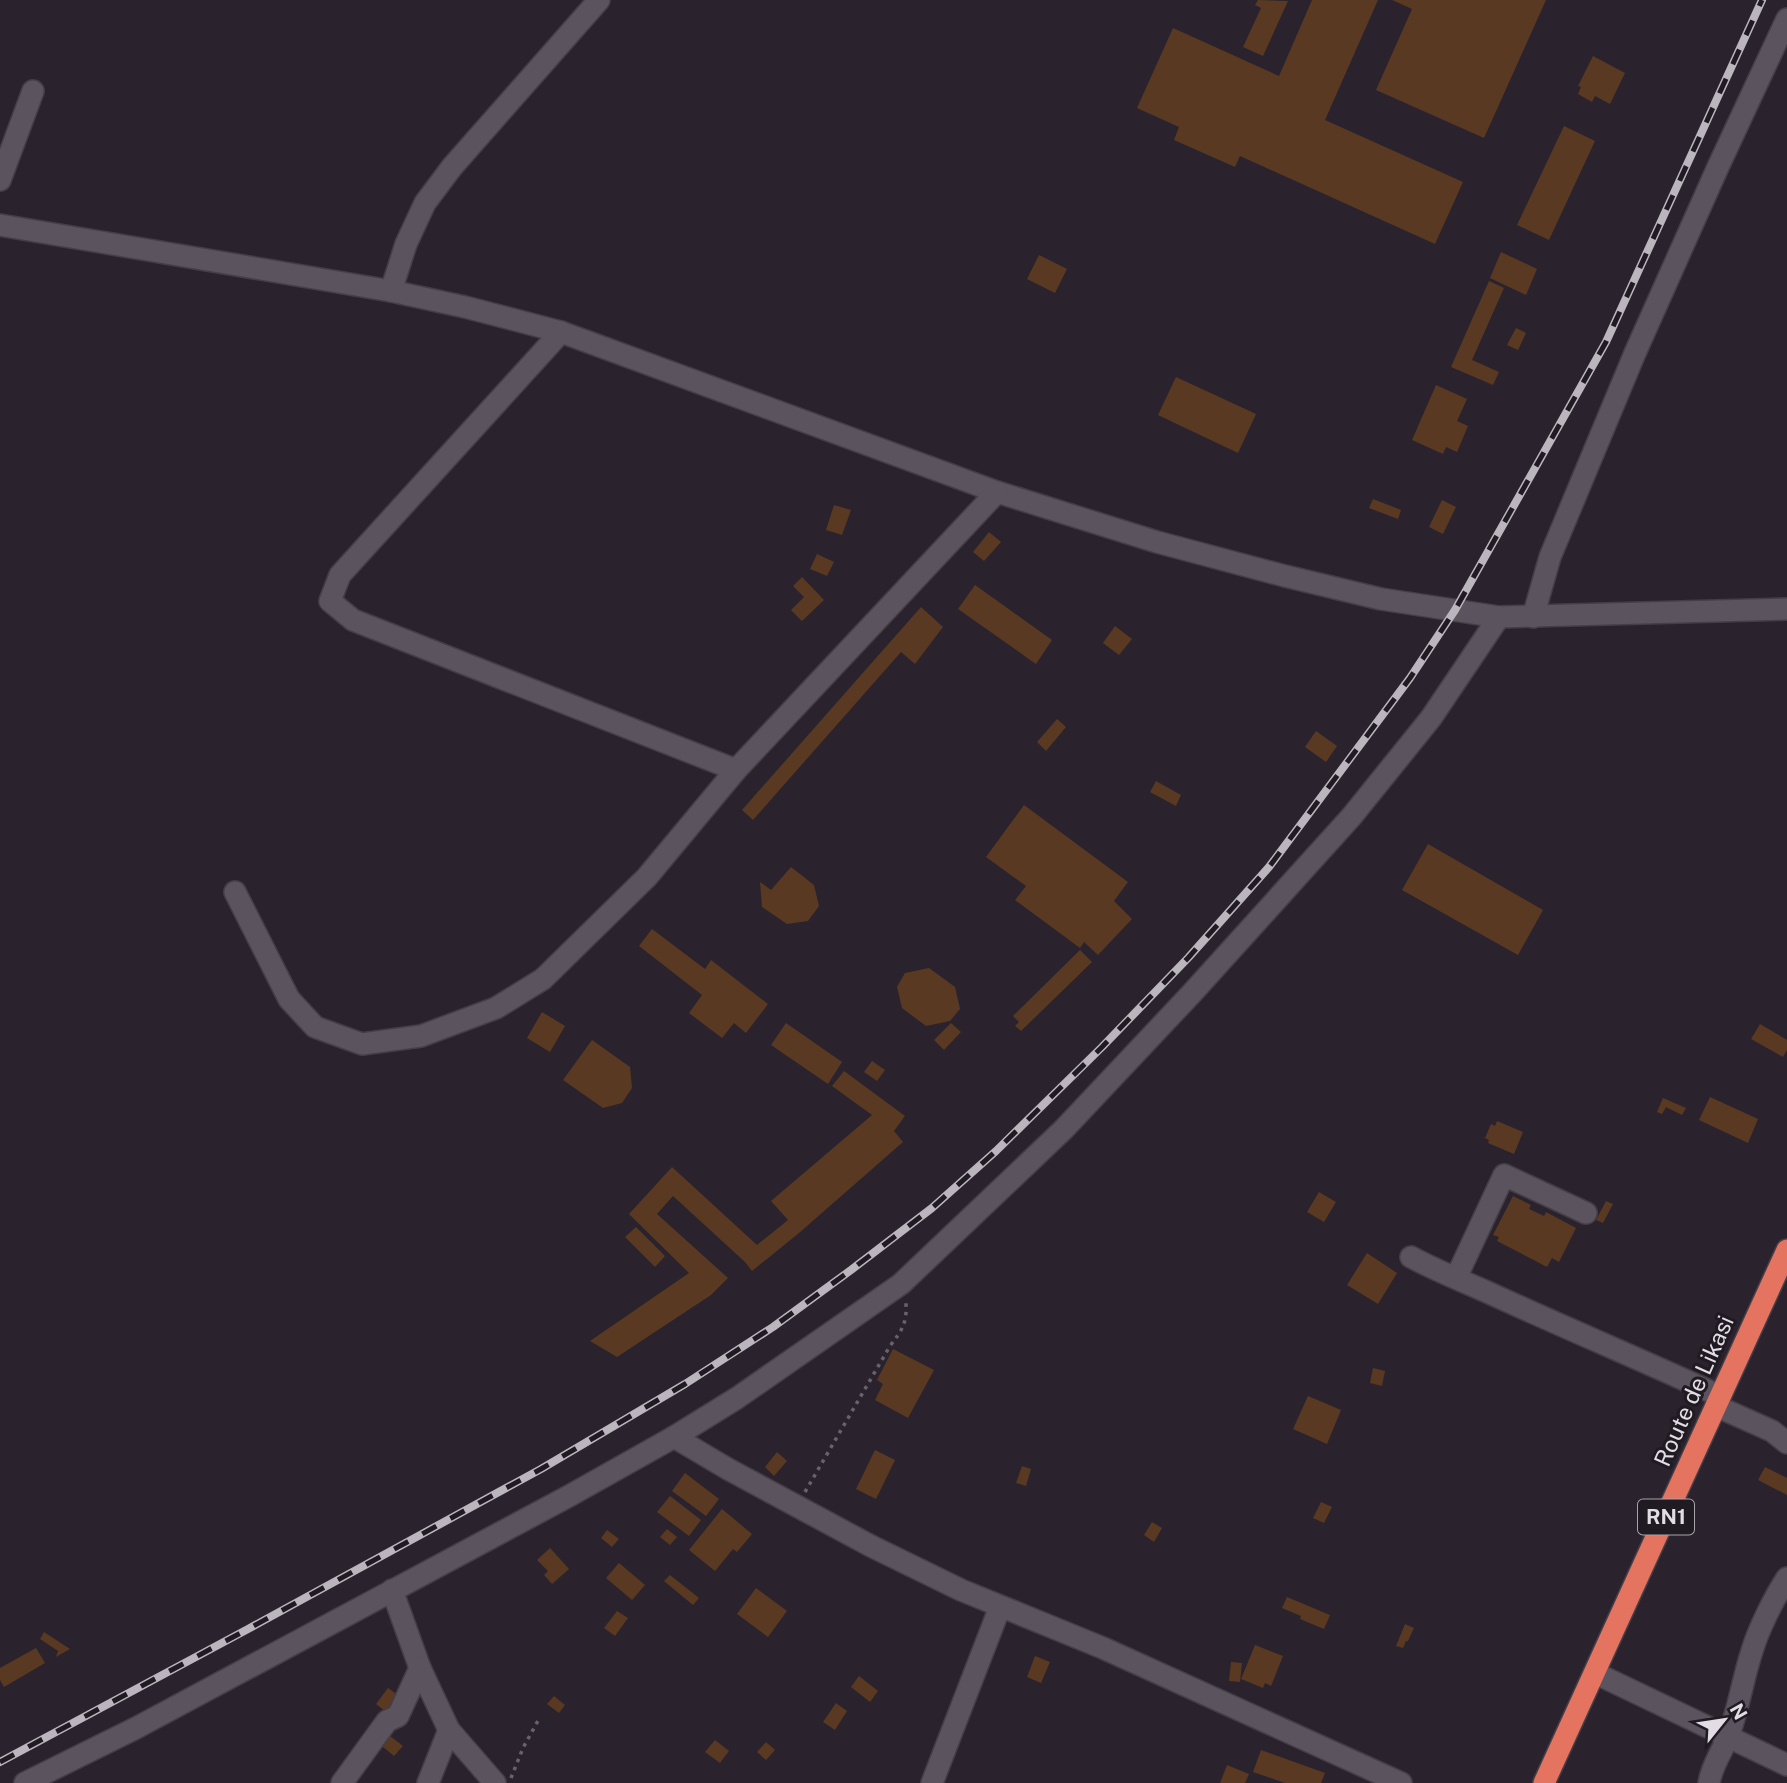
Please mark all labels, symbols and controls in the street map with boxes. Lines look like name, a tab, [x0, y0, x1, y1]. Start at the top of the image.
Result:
street label: Route de Likasi	[1648, 1311, 1739, 1470]
road number: RN1	[1638, 1500, 1694, 1534]
north arrow	[1689, 1685, 1759, 1755]
text: N	[1725, 1700, 1752, 1723]

